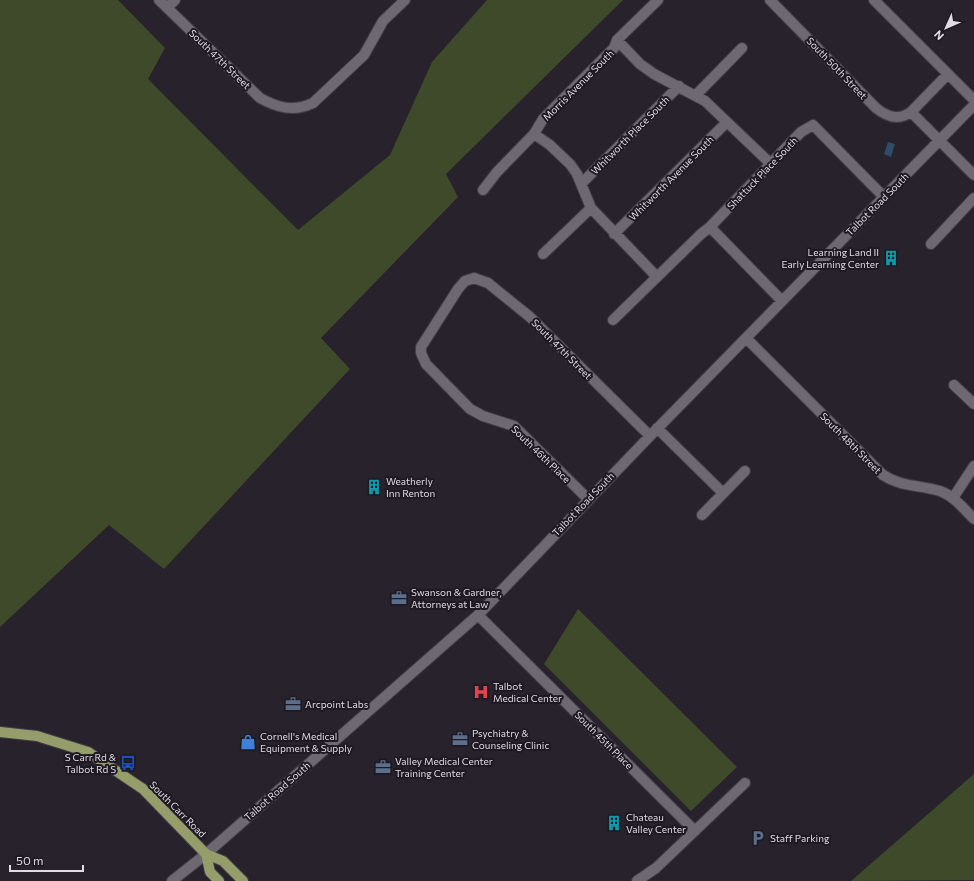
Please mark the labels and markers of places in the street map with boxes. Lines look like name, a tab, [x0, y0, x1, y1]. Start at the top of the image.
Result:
place label: Learning Land II Early Learning Center	[781, 246, 879, 270]
building icon: Learning Land II Early Learning Center	[882, 249, 900, 267]
place label: Weatherly Inn Renton	[386, 475, 435, 499]
building icon: Weatherly Inn Renton	[365, 478, 383, 496]
place label: Swanson & Gardner, Attorneys at Law	[411, 586, 502, 610]
office icon: Swanson & Gardner, Attorneys at Law	[390, 589, 408, 607]
place label: Talbot Medical Center	[493, 680, 562, 704]
hospital icon: Talbot Medical Center	[472, 683, 490, 701]
office icon: Arcpoint Labs	[284, 695, 302, 713]
place label: Arcpoint Labs	[305, 698, 369, 710]
place label: Psychiatry & Counseling Clinic	[472, 727, 549, 751]
place label: Cornell's Medical Equipment & Supply	[260, 730, 352, 754]
office icon: Psychiatry & Counseling Clinic	[451, 730, 469, 748]
shop icon: Cornell's Medical Equipment & Supply	[239, 733, 257, 751]
place label: S Carr Rd & Talbot Rd S	[65, 751, 117, 775]
bus stop icon: S Carr Rd & Talbot Rd S	[119, 754, 137, 772]
place label: Valley Medical Center Training Center	[395, 755, 493, 779]
office icon: Valley Medical Center Training Center	[374, 758, 392, 776]
place label: Chateau Valley Center	[626, 811, 686, 835]
building icon: Chateau Valley Center	[605, 814, 623, 832]
parking icon: Staff Parking	[749, 829, 767, 847]
place label: Staff Parking	[770, 832, 830, 844]

